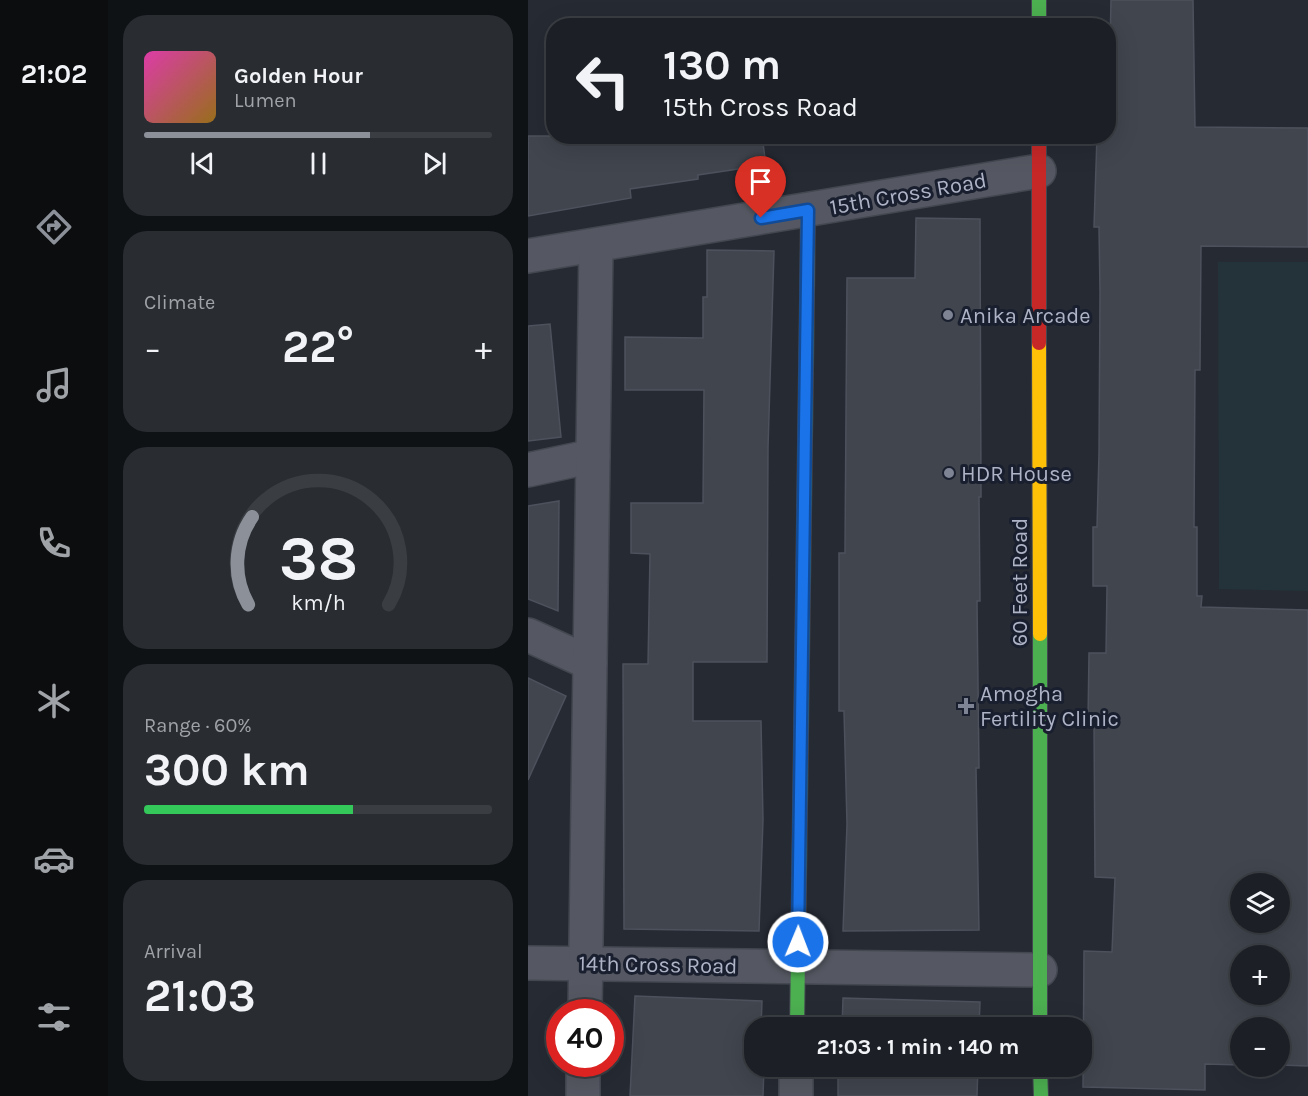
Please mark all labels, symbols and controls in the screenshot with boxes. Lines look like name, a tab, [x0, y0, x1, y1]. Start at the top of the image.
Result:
text: 130 m	[663, 40, 781, 90]
icon: left	[564, 42, 642, 120]
text: 21:02	[21, 58, 87, 90]
text: Golden Hour	[234, 63, 363, 89]
text: Lumen	[234, 89, 297, 112]
text: 15th Cross Road	[663, 91, 858, 123]
icon: previous	[186, 147, 219, 180]
icon: pause	[302, 147, 335, 180]
icon: next	[418, 147, 451, 180]
pin	[735, 156, 786, 218]
icon: arrive	[744, 165, 777, 198]
street label: 15th Cross Road	[828, 167, 989, 221]
icon: directions	[33, 206, 75, 248]
text: Climate	[144, 291, 215, 314]
place label: Anika Arcade	[960, 303, 1091, 329]
marker: Anika Arcade	[941, 308, 955, 322]
text: 22°	[282, 321, 354, 373]
text: −	[144, 329, 161, 367]
text: +	[475, 329, 492, 367]
icon: music	[33, 364, 75, 406]
place label: HDR House	[961, 461, 1072, 487]
marker: HDR House	[942, 466, 956, 480]
street label: 60 Feet Road	[1007, 518, 1033, 646]
icon: phone	[33, 522, 75, 564]
text: 38	[278, 522, 358, 595]
text: km/h	[291, 590, 345, 615]
icon: climate	[33, 680, 75, 722]
place label: Amogha Fertility Clinic	[980, 681, 1119, 732]
marker: Amogha Fertility Clinic	[957, 697, 975, 715]
text: Range · 60%	[144, 714, 252, 737]
text: 300 km	[144, 744, 310, 796]
icon: car	[33, 838, 75, 880]
map controls	[1230, 873, 1290, 1077]
button: layers	[1230, 873, 1290, 933]
position arrow	[766, 910, 830, 974]
text: Arrival	[144, 940, 203, 963]
button: +	[1230, 945, 1290, 1005]
street label: 14th Cross Road	[578, 951, 738, 979]
text: 21:03	[144, 970, 256, 1022]
icon: filters	[33, 996, 75, 1038]
speed limit sign: 40	[546, 999, 624, 1077]
button: −	[1230, 1017, 1290, 1077]
text: 21:03 · 1 min · 140 m	[817, 1034, 1019, 1060]

